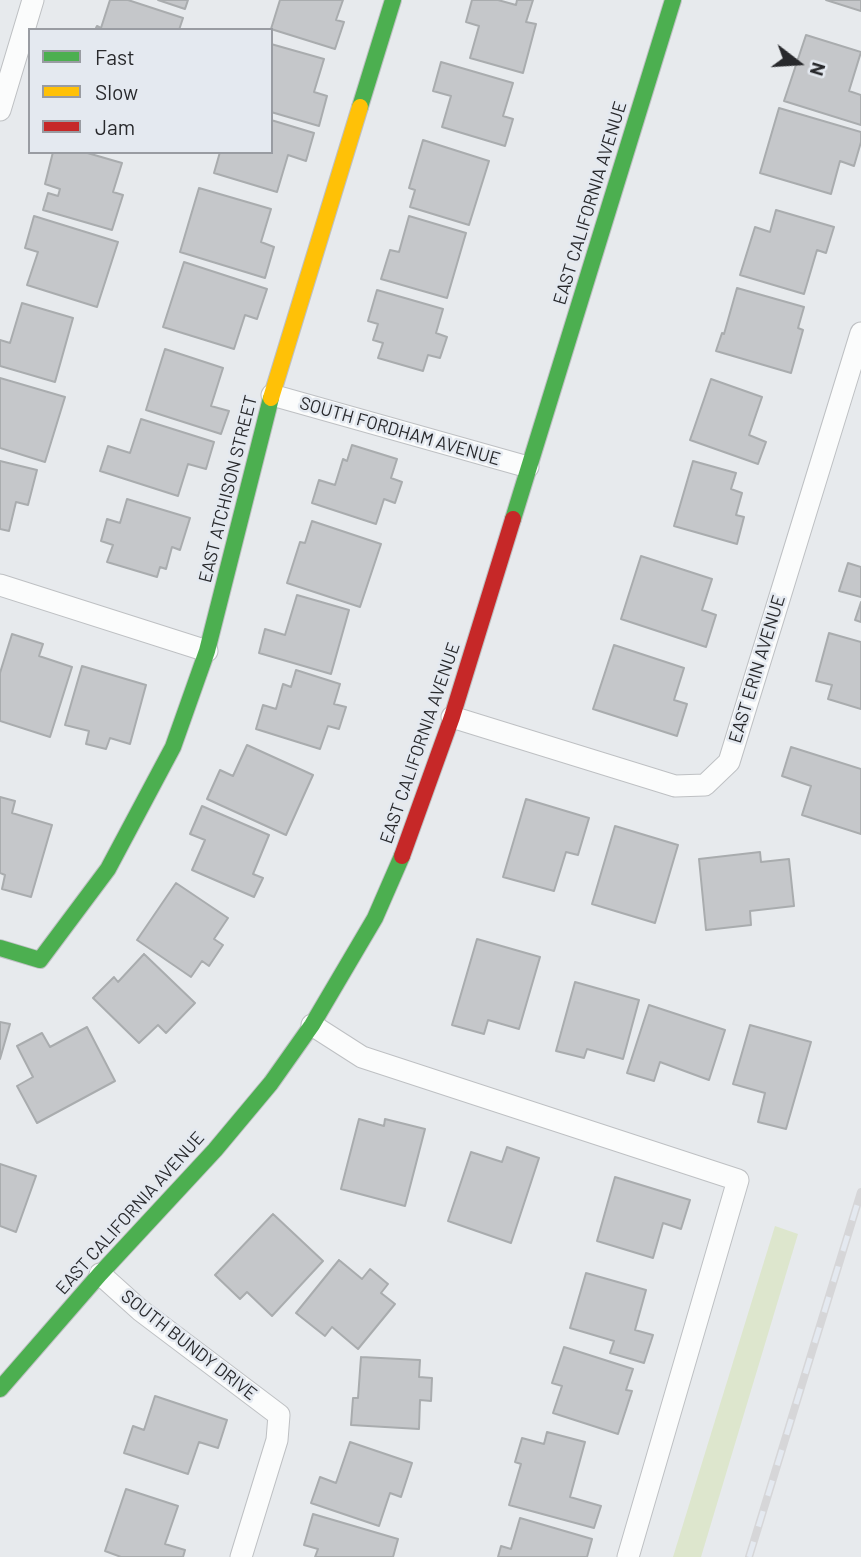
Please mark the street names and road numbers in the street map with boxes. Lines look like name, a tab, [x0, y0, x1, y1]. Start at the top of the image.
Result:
street label: EAST CALIFORNIA AVENUE	[549, 99, 631, 307]
street label: SOUTH FORDHAM AVENUE	[297, 392, 503, 470]
street label: EAST ATCHISON STREET	[194, 393, 262, 585]
street label: EAST ERIN AVENUE	[724, 592, 790, 746]
street label: EAST CALIFORNIA AVENUE	[375, 639, 465, 847]
street label: EAST CALIFORNIA AVENUE	[51, 1127, 209, 1299]
street label: SOUTH BUNDY DRIVE	[117, 1285, 261, 1405]

